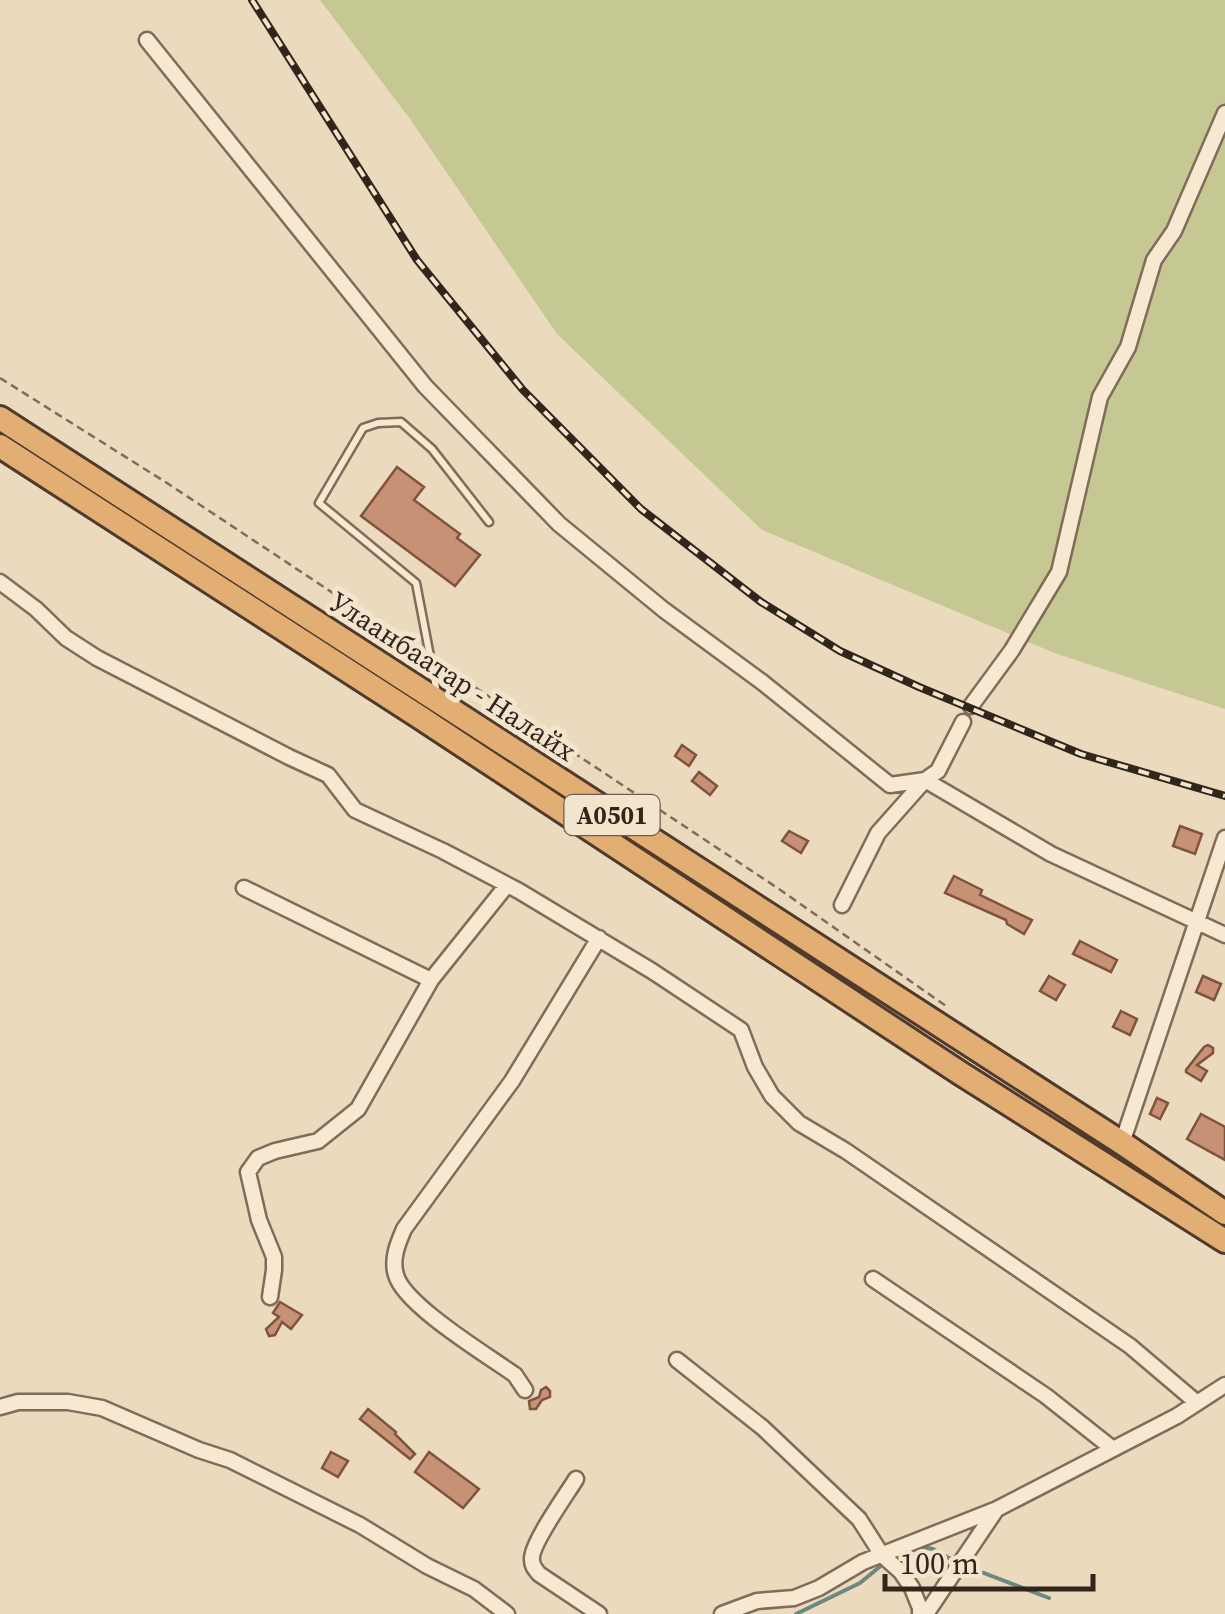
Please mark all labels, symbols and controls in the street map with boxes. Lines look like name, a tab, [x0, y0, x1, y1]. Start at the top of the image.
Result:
street label: Улаанбаатар - Налайх	[323, 582, 584, 770]
road number: A0501	[564, 795, 660, 835]
scale bar	[885, 1529, 1092, 1591]
text: 100 m	[900, 1543, 979, 1584]

